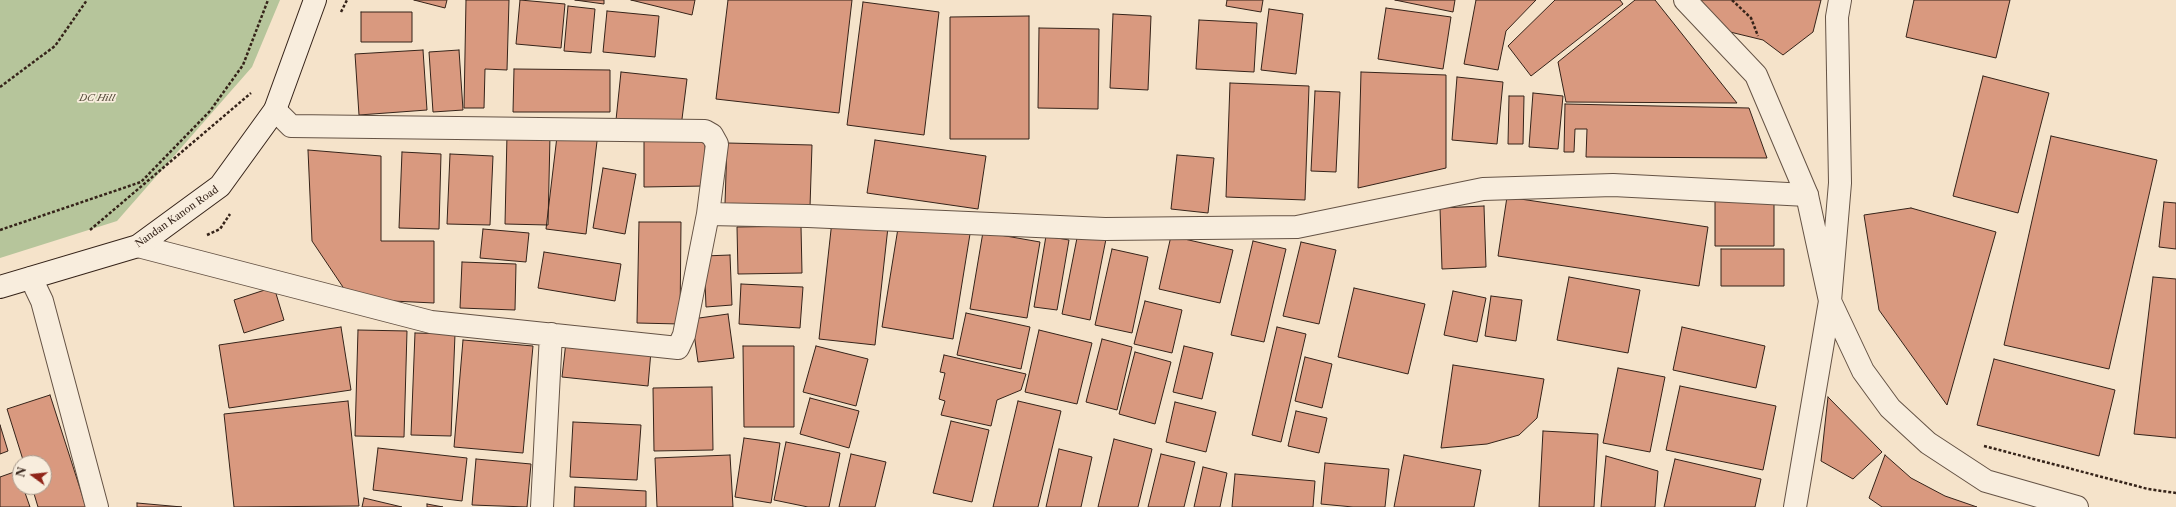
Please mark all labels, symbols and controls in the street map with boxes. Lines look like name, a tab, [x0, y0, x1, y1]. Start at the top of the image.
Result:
park label: DC Hill	[79, 92, 115, 104]
street label: Nandan Kanon Road	[133, 184, 221, 250]
north arrow	[12, 455, 52, 495]
text: N	[13, 466, 29, 479]

